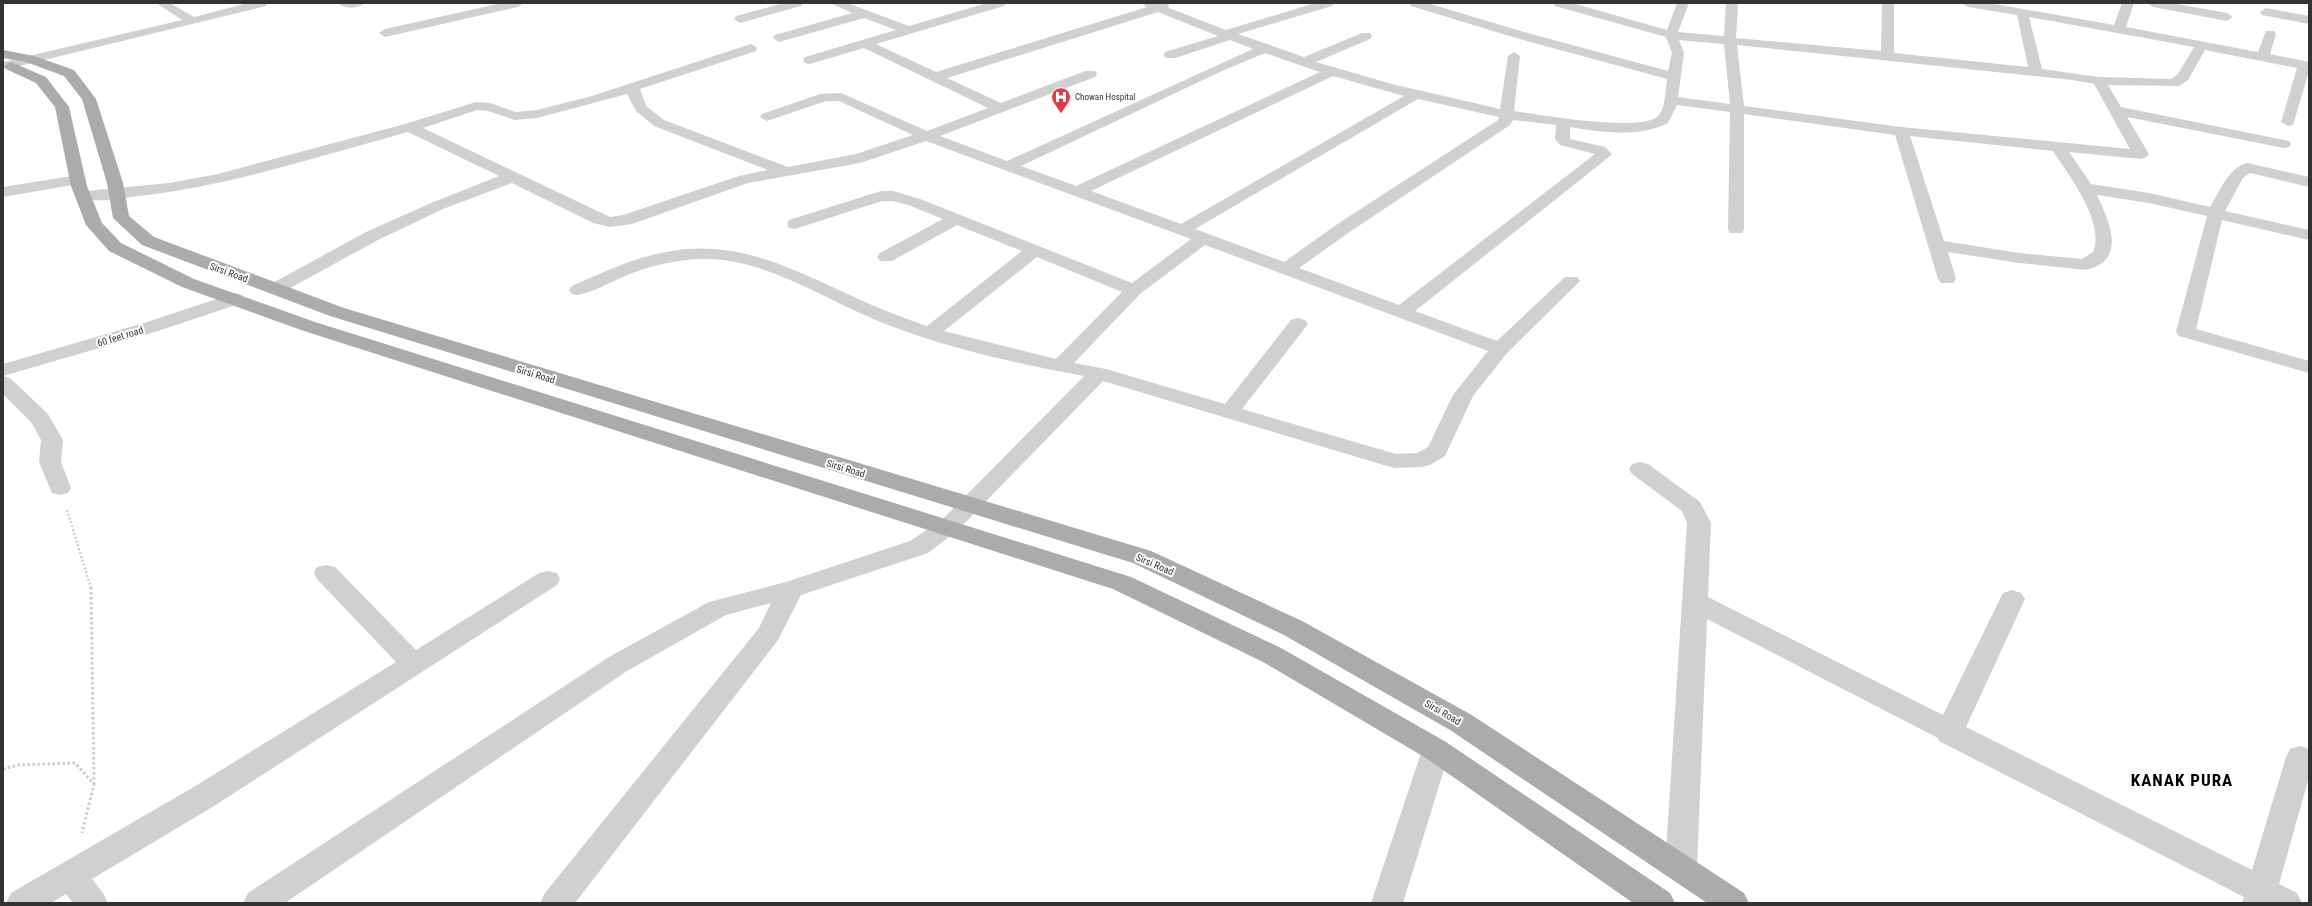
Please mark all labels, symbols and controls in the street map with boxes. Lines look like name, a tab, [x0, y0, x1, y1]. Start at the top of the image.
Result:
hospital icon: Chowan Hospital	[1050, 86, 1072, 114]
place label: Chowan Hospital	[1075, 92, 1135, 102]
street label: Sirsi Road	[208, 261, 249, 284]
street label: 60 feet road	[96, 324, 145, 349]
street label: Sirsi Road	[515, 363, 557, 386]
street label: Sirsi Road	[825, 457, 867, 480]
street label: Sirsi Road	[1134, 552, 1175, 577]
street label: Sirsi Road	[1423, 698, 1463, 727]
district label: KANAK PURA	[2131, 770, 2233, 790]

